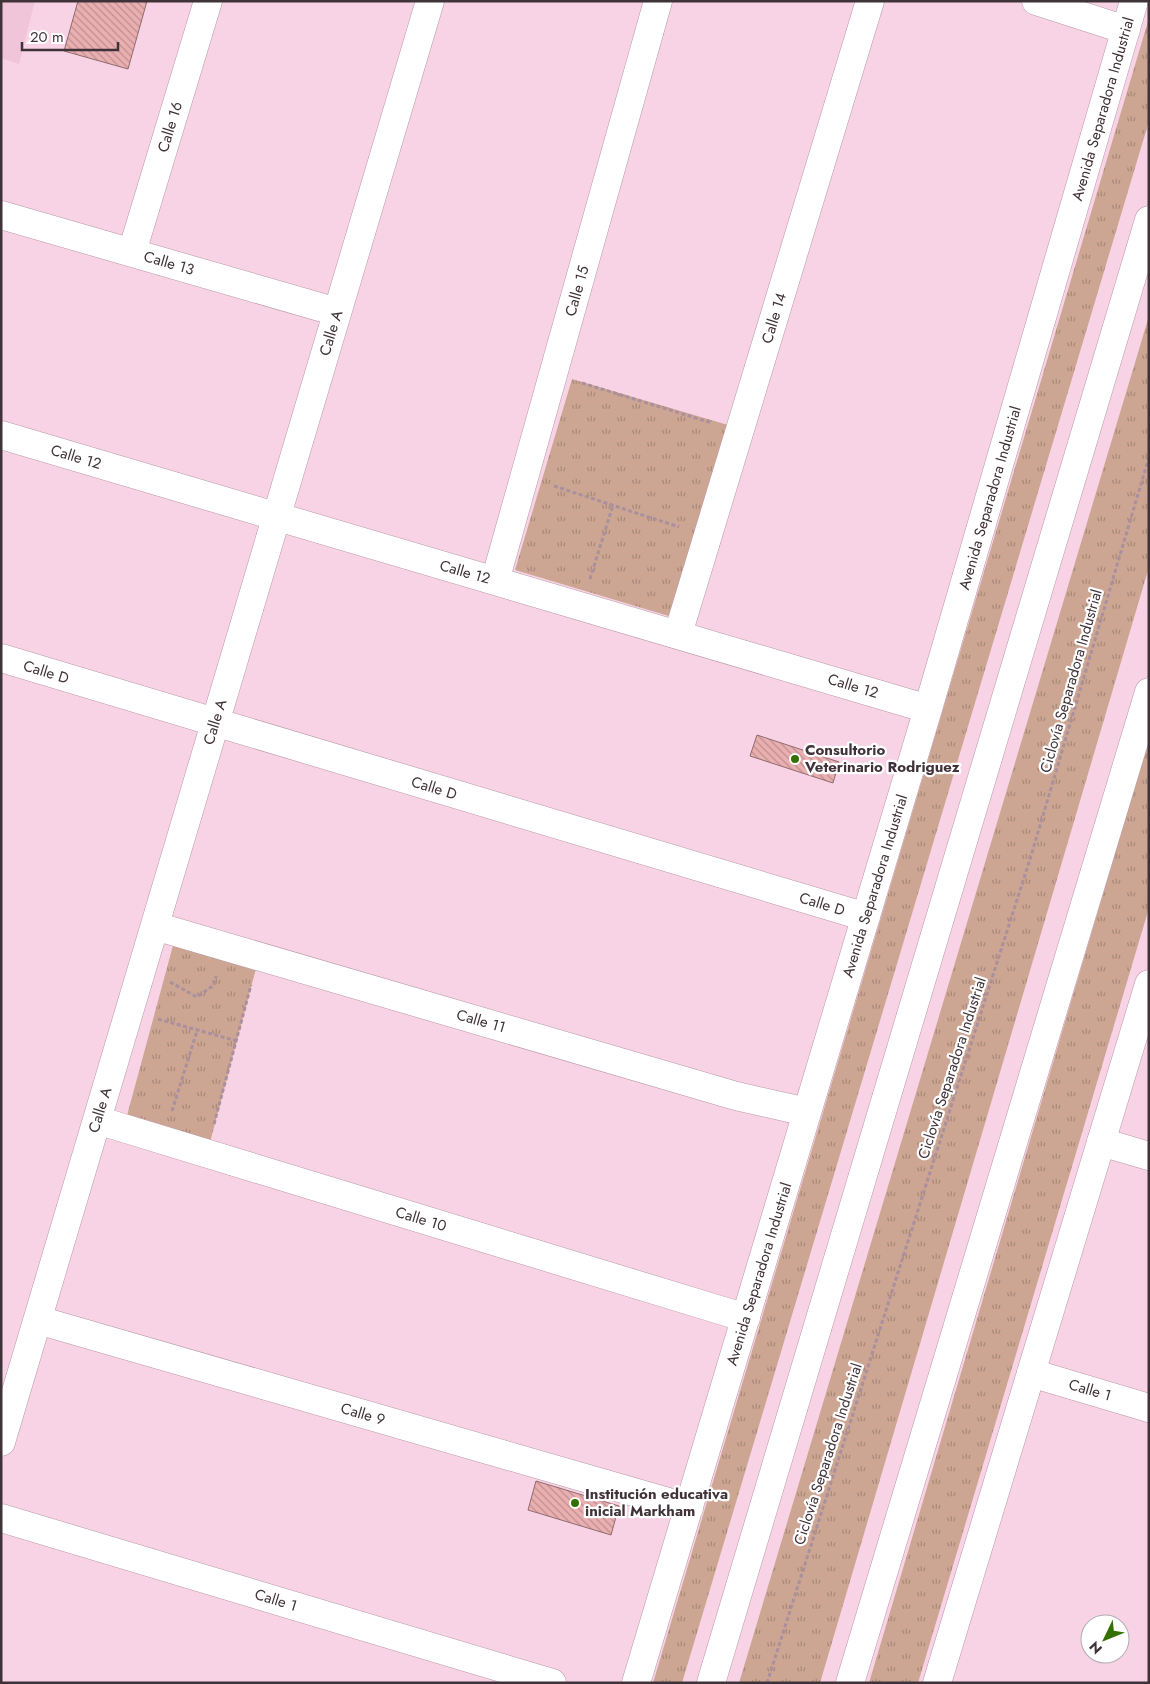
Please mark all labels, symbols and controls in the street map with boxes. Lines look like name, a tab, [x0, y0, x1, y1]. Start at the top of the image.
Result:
street label: Avenida Separadora Industrial	[1066, 15, 1140, 203]
scale bar	[22, 20, 119, 52]
text: 20 m	[30, 26, 64, 48]
street label: Calle 16	[152, 99, 188, 155]
street label: Calle 13	[141, 245, 197, 281]
street label: Calle 15	[559, 263, 595, 319]
street label: Calle 14	[756, 290, 792, 346]
street label: Calle A	[314, 307, 348, 358]
street label: Avenida Separadora Industrial	[953, 404, 1027, 592]
street label: Calle 12	[48, 439, 104, 475]
street label: Calle 12	[437, 554, 493, 590]
street label: Ciclovía Separadora Industrial	[1034, 587, 1108, 775]
street label: Calle D	[20, 655, 72, 689]
street label: Calle 12	[825, 668, 881, 704]
street label: Calle A	[198, 696, 232, 747]
place label: Consultorio Veterinario Rodriguez	[804, 739, 960, 778]
marker: Consultorio Veterinario Rodriguez	[789, 753, 801, 765]
street label: Calle D	[408, 771, 460, 805]
street label: Avenida Separadora Industrial	[837, 792, 913, 980]
street label: Calle D	[796, 887, 848, 921]
street label: Ciclovía Separadora Industrial	[912, 974, 992, 1162]
street label: Calle 11	[454, 1004, 508, 1038]
street label: Calle A	[83, 1084, 117, 1135]
street label: Avenida Separadora Industrial	[721, 1180, 797, 1368]
street label: Calle 10	[393, 1201, 449, 1237]
street label: Ciclovía Separadora Industrial	[788, 1360, 868, 1548]
street label: Calle 1	[1066, 1373, 1114, 1407]
street label: Calle 9	[338, 1397, 388, 1431]
place label: Institución educativa inicial Markham	[585, 1483, 728, 1522]
marker: Institución educativa inicial Markham	[569, 1497, 581, 1509]
street label: Calle 1	[252, 1583, 300, 1617]
north arrow	[1080, 1614, 1130, 1664]
text: N	[1084, 1637, 1107, 1659]

